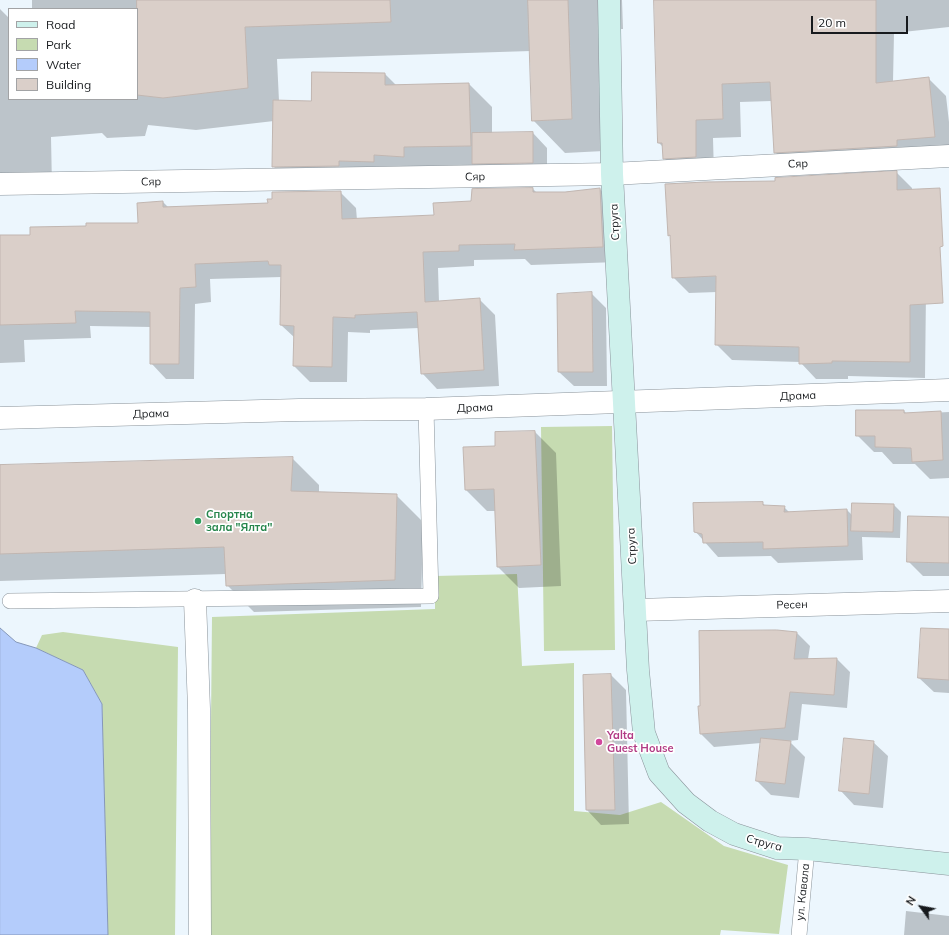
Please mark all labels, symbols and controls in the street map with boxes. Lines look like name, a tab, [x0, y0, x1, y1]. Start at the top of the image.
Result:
legend	[8, 8, 138, 100]
scale bar	[813, 8, 910, 34]
text: 20 m	[818, 15, 846, 30]
text: Road	[46, 17, 75, 32]
text: Park	[46, 37, 71, 52]
text: Water	[46, 57, 81, 72]
text: Building	[46, 77, 91, 92]
street label: Сяр	[788, 157, 808, 171]
street label: Сяр	[465, 170, 485, 184]
street label: Сяр	[141, 175, 161, 189]
street label: Струга	[607, 203, 623, 241]
street label: Драма	[780, 389, 816, 403]
street label: Драма	[457, 401, 493, 415]
street label: Драма	[133, 407, 169, 421]
place label: Спортна зала "Ялта''	[206, 508, 273, 534]
marker: Спортна зала "Ялта''	[193, 516, 203, 526]
street label: Струга	[624, 527, 640, 565]
street label: Ресен	[776, 598, 808, 612]
place label: Yalta Guest House	[607, 729, 673, 755]
marker: Yalta Guest House	[594, 737, 604, 747]
street label: Струга	[745, 832, 783, 854]
street label: ул. Кавала	[793, 863, 813, 921]
north arrow	[901, 887, 941, 927]
text: N	[903, 893, 919, 908]

